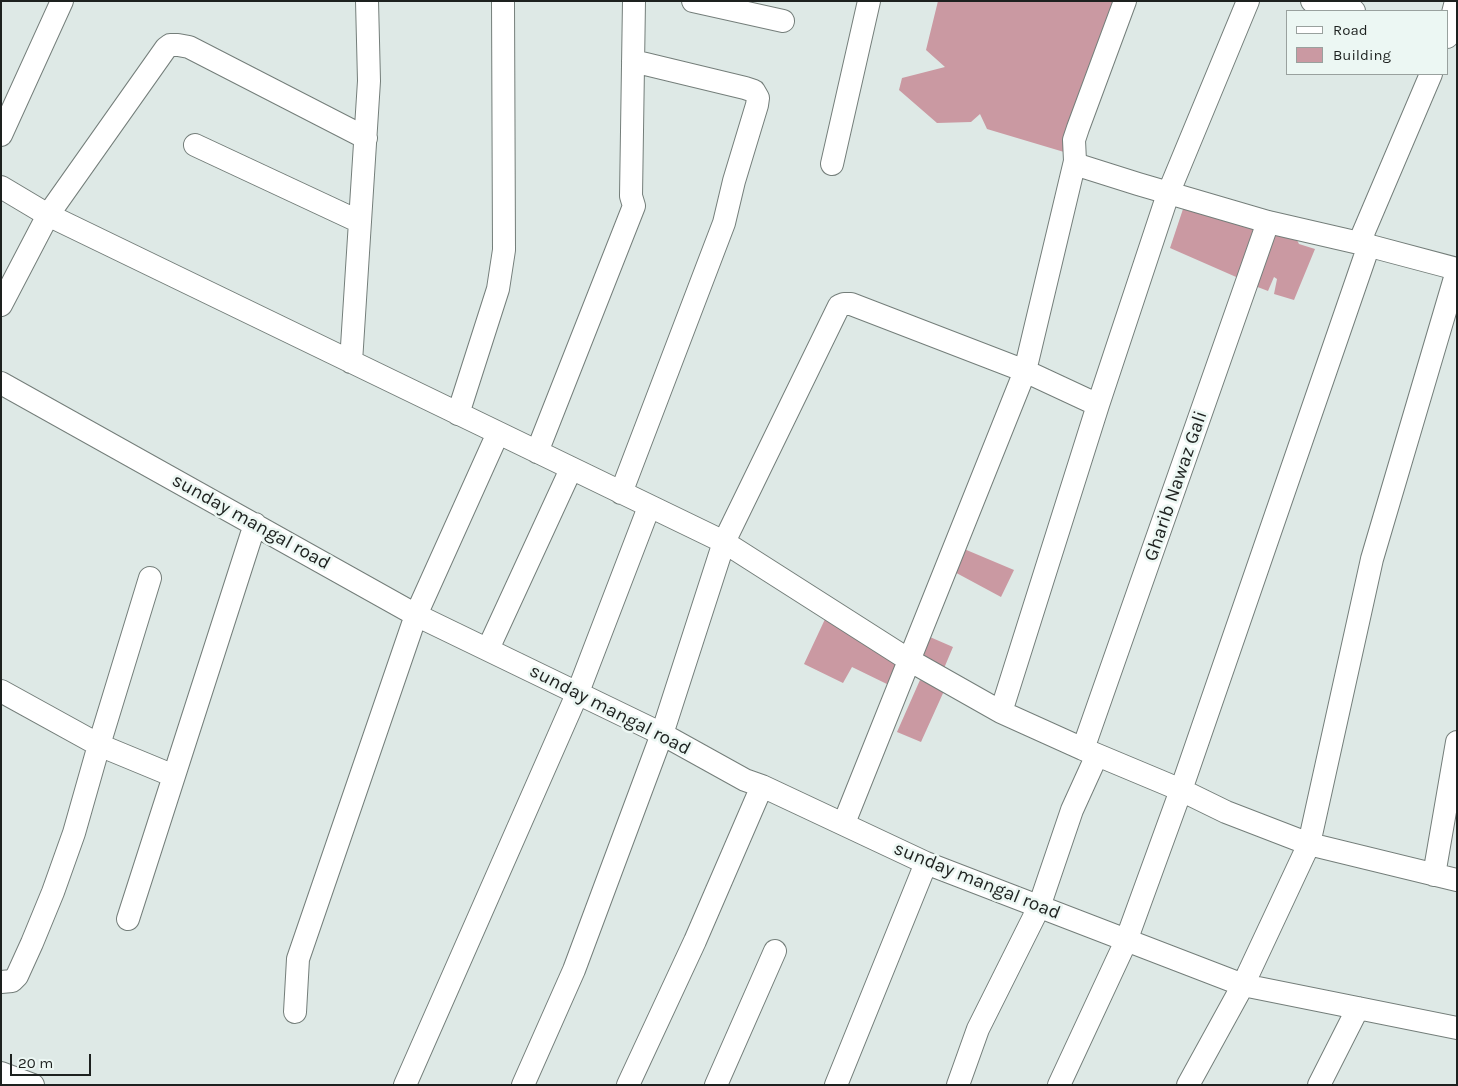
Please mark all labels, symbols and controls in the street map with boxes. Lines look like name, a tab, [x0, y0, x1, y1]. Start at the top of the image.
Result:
legend	[1286, 10, 1448, 75]
text: Road	[1333, 21, 1368, 39]
text: Building	[1333, 46, 1391, 64]
street label: Gharib Nawaz Gali	[1140, 408, 1212, 564]
street label: sunday mangal road	[168, 469, 334, 575]
street label: sunday mangal road	[526, 660, 694, 760]
street label: sunday mangal road	[890, 837, 1064, 925]
scale bar	[12, 1044, 94, 1076]
text: 20 m	[18, 1054, 53, 1072]

